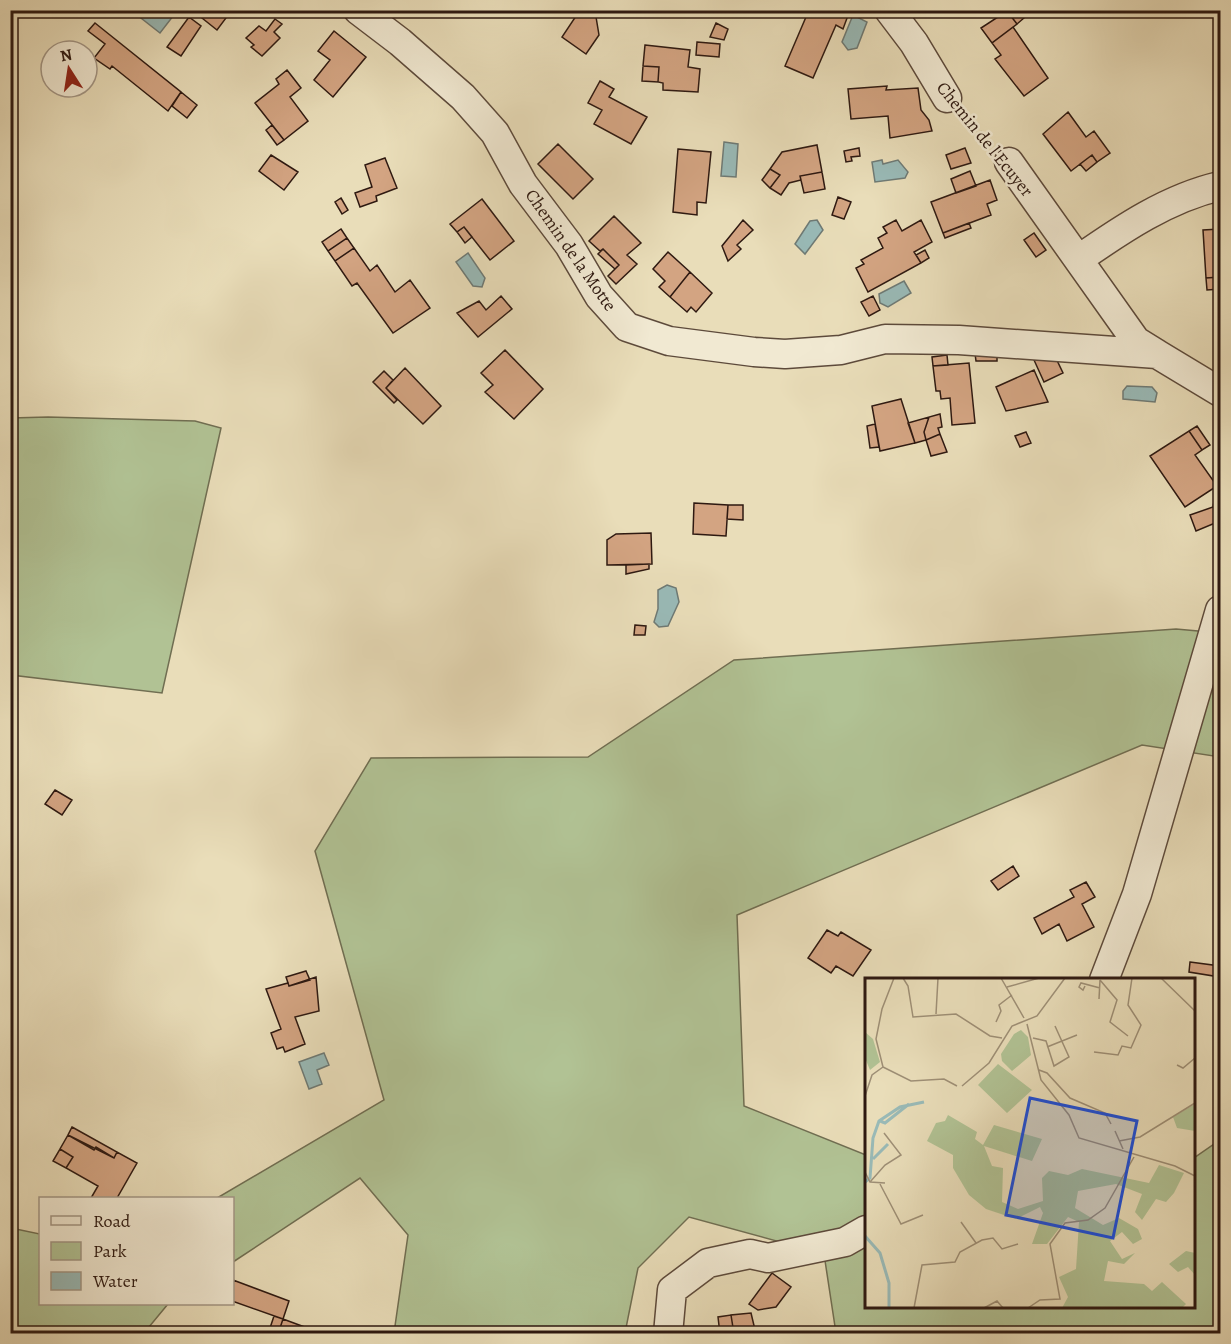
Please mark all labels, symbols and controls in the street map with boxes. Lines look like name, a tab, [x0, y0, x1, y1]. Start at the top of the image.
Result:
north arrow	[39, 39, 99, 99]
text: N	[58, 43, 74, 67]
street label: Chemin de l'Ecuyer	[931, 76, 1039, 202]
street label: Chemin de la Motte	[520, 184, 622, 316]
inset map	[865, 978, 1195, 1308]
legend	[39, 1197, 234, 1305]
text: Road	[93, 1209, 131, 1233]
text: Park	[93, 1239, 127, 1263]
text: Water	[92, 1269, 138, 1293]

